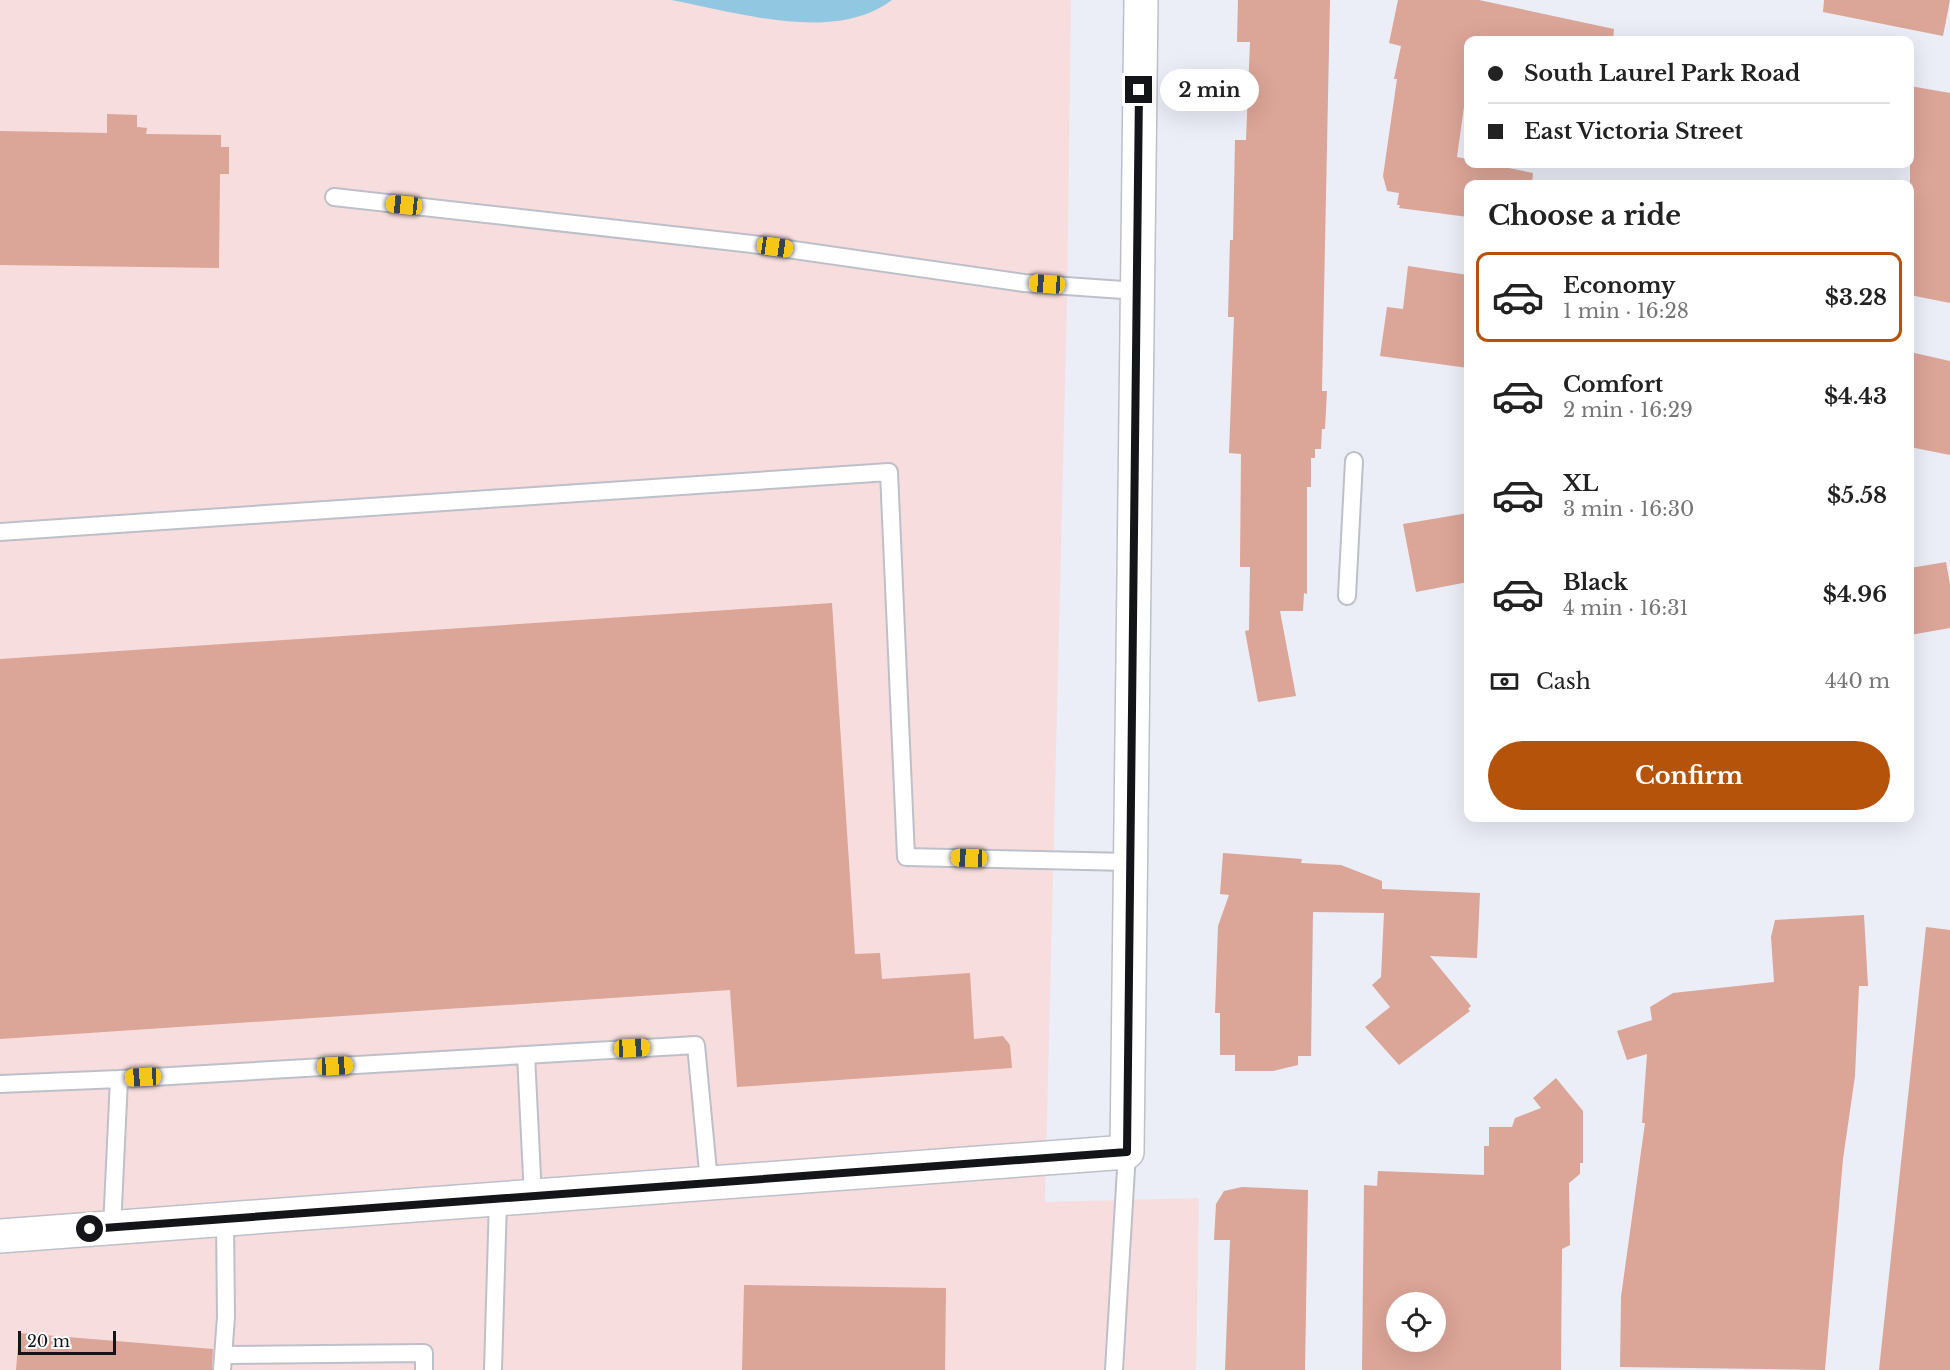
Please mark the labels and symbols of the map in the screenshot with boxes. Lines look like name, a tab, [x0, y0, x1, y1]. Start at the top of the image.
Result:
callout: 2 min	[1160, 69, 1259, 111]
route end	[1125, 76, 1152, 103]
car	[385, 194, 423, 216]
car	[756, 236, 794, 258]
car	[1028, 274, 1066, 294]
car	[951, 848, 987, 868]
car	[614, 1038, 650, 1058]
car	[317, 1056, 353, 1076]
car	[125, 1067, 161, 1087]
route start	[76, 1215, 103, 1242]
scale bar	[18, 1328, 116, 1356]

